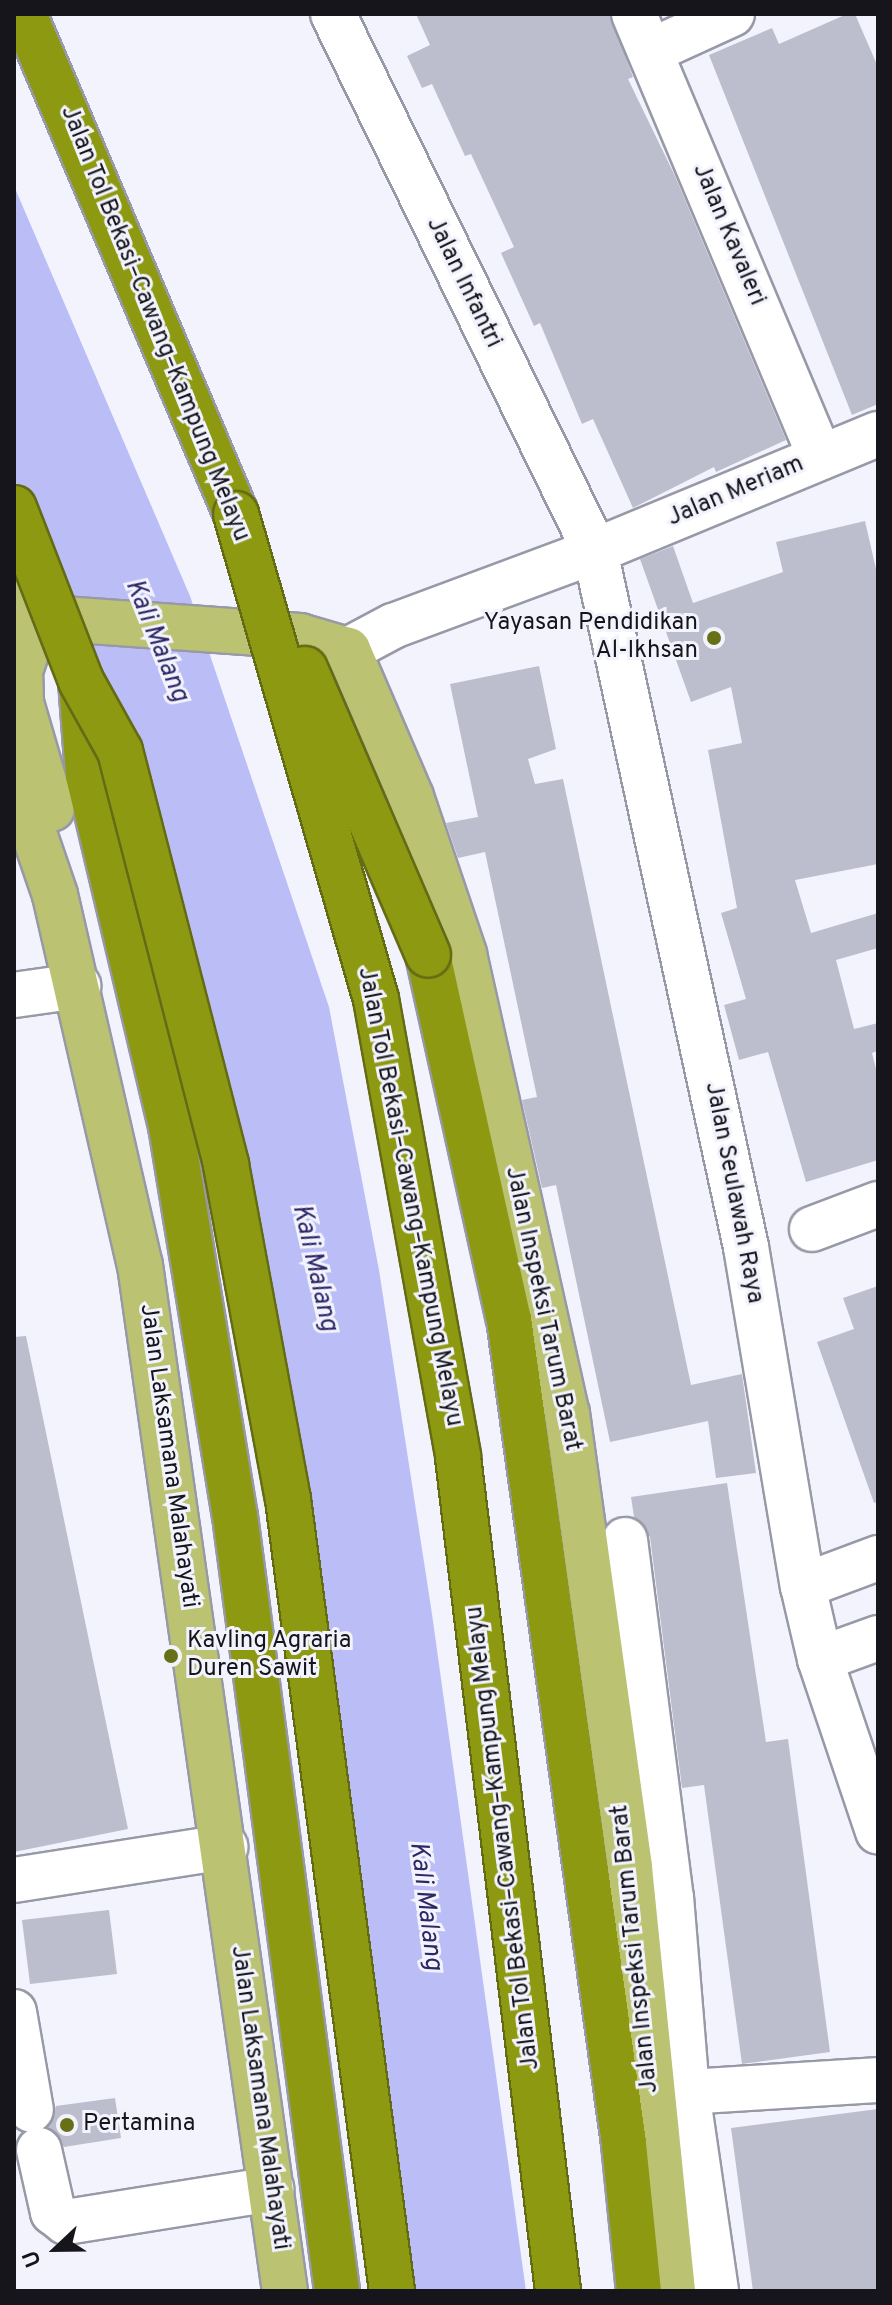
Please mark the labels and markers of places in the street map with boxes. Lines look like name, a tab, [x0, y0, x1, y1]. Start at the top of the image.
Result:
place label: Yayasan Pendidikan Al-Ikhsan	[484, 610, 698, 666]
marker: Yayasan Pendidikan Al-Ikhsan	[705, 629, 723, 647]
place label: Kavling Agraria Duren Sawit	[187, 1628, 352, 1684]
marker: Kavling Agraria Duren Sawit	[162, 1647, 180, 1665]
place label: Pertamina	[83, 2111, 195, 2139]
marker: Pertamina	[58, 2116, 76, 2134]

